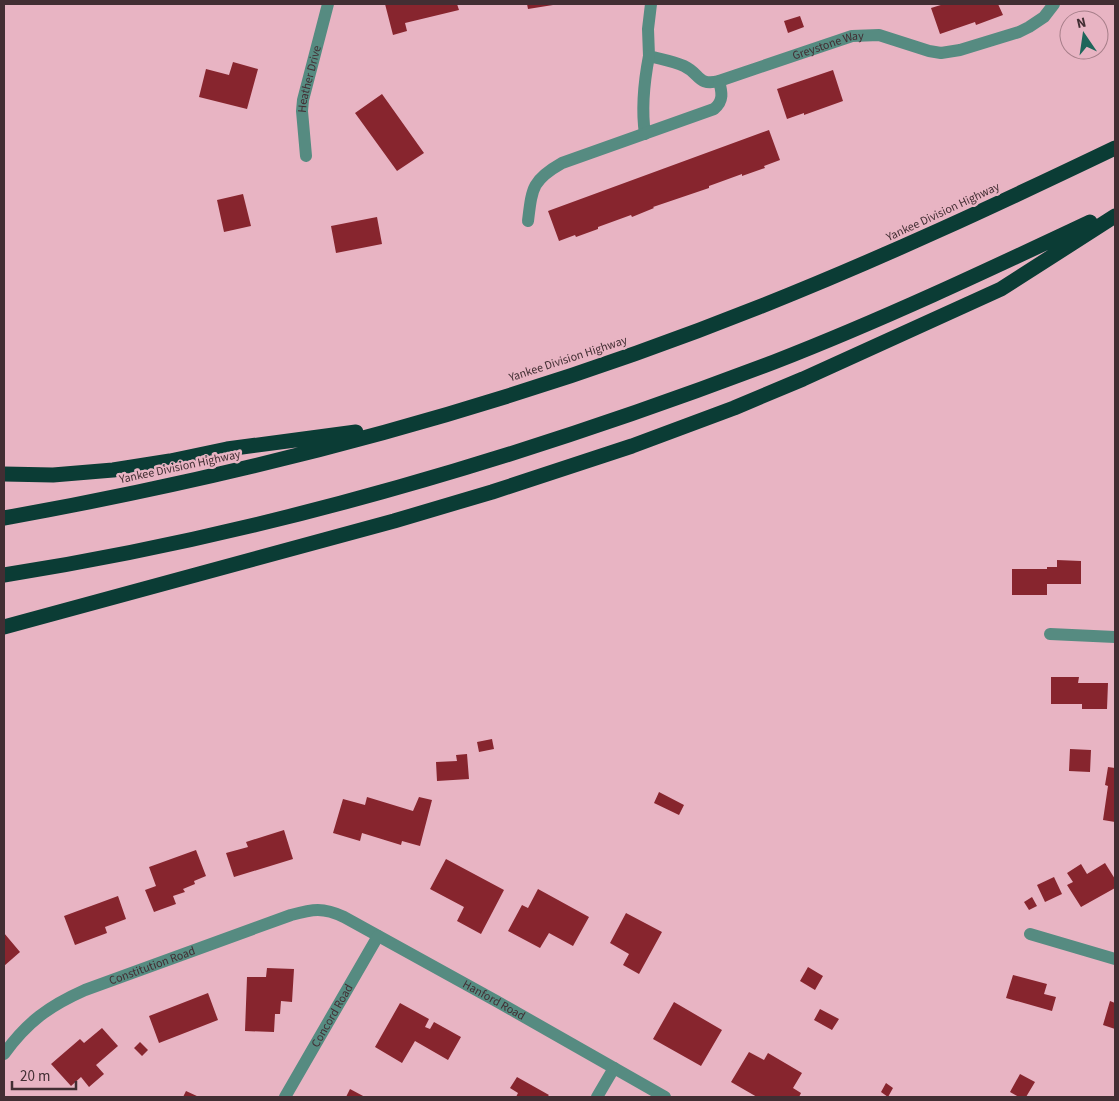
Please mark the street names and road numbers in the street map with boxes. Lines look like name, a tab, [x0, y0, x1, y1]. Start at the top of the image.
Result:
street label: Greystone Way	[790, 27, 864, 64]
street label: Heather Drive	[293, 44, 325, 113]
street label: Yankee Division Highway	[883, 178, 1003, 246]
street label: Yankee Division Highway	[506, 332, 630, 386]
street label: Yankee Division Highway	[117, 446, 242, 488]
street label: Constitution Road	[107, 942, 198, 989]
street label: Hanford Road	[460, 976, 528, 1024]
street label: Concord Road	[307, 981, 357, 1050]

